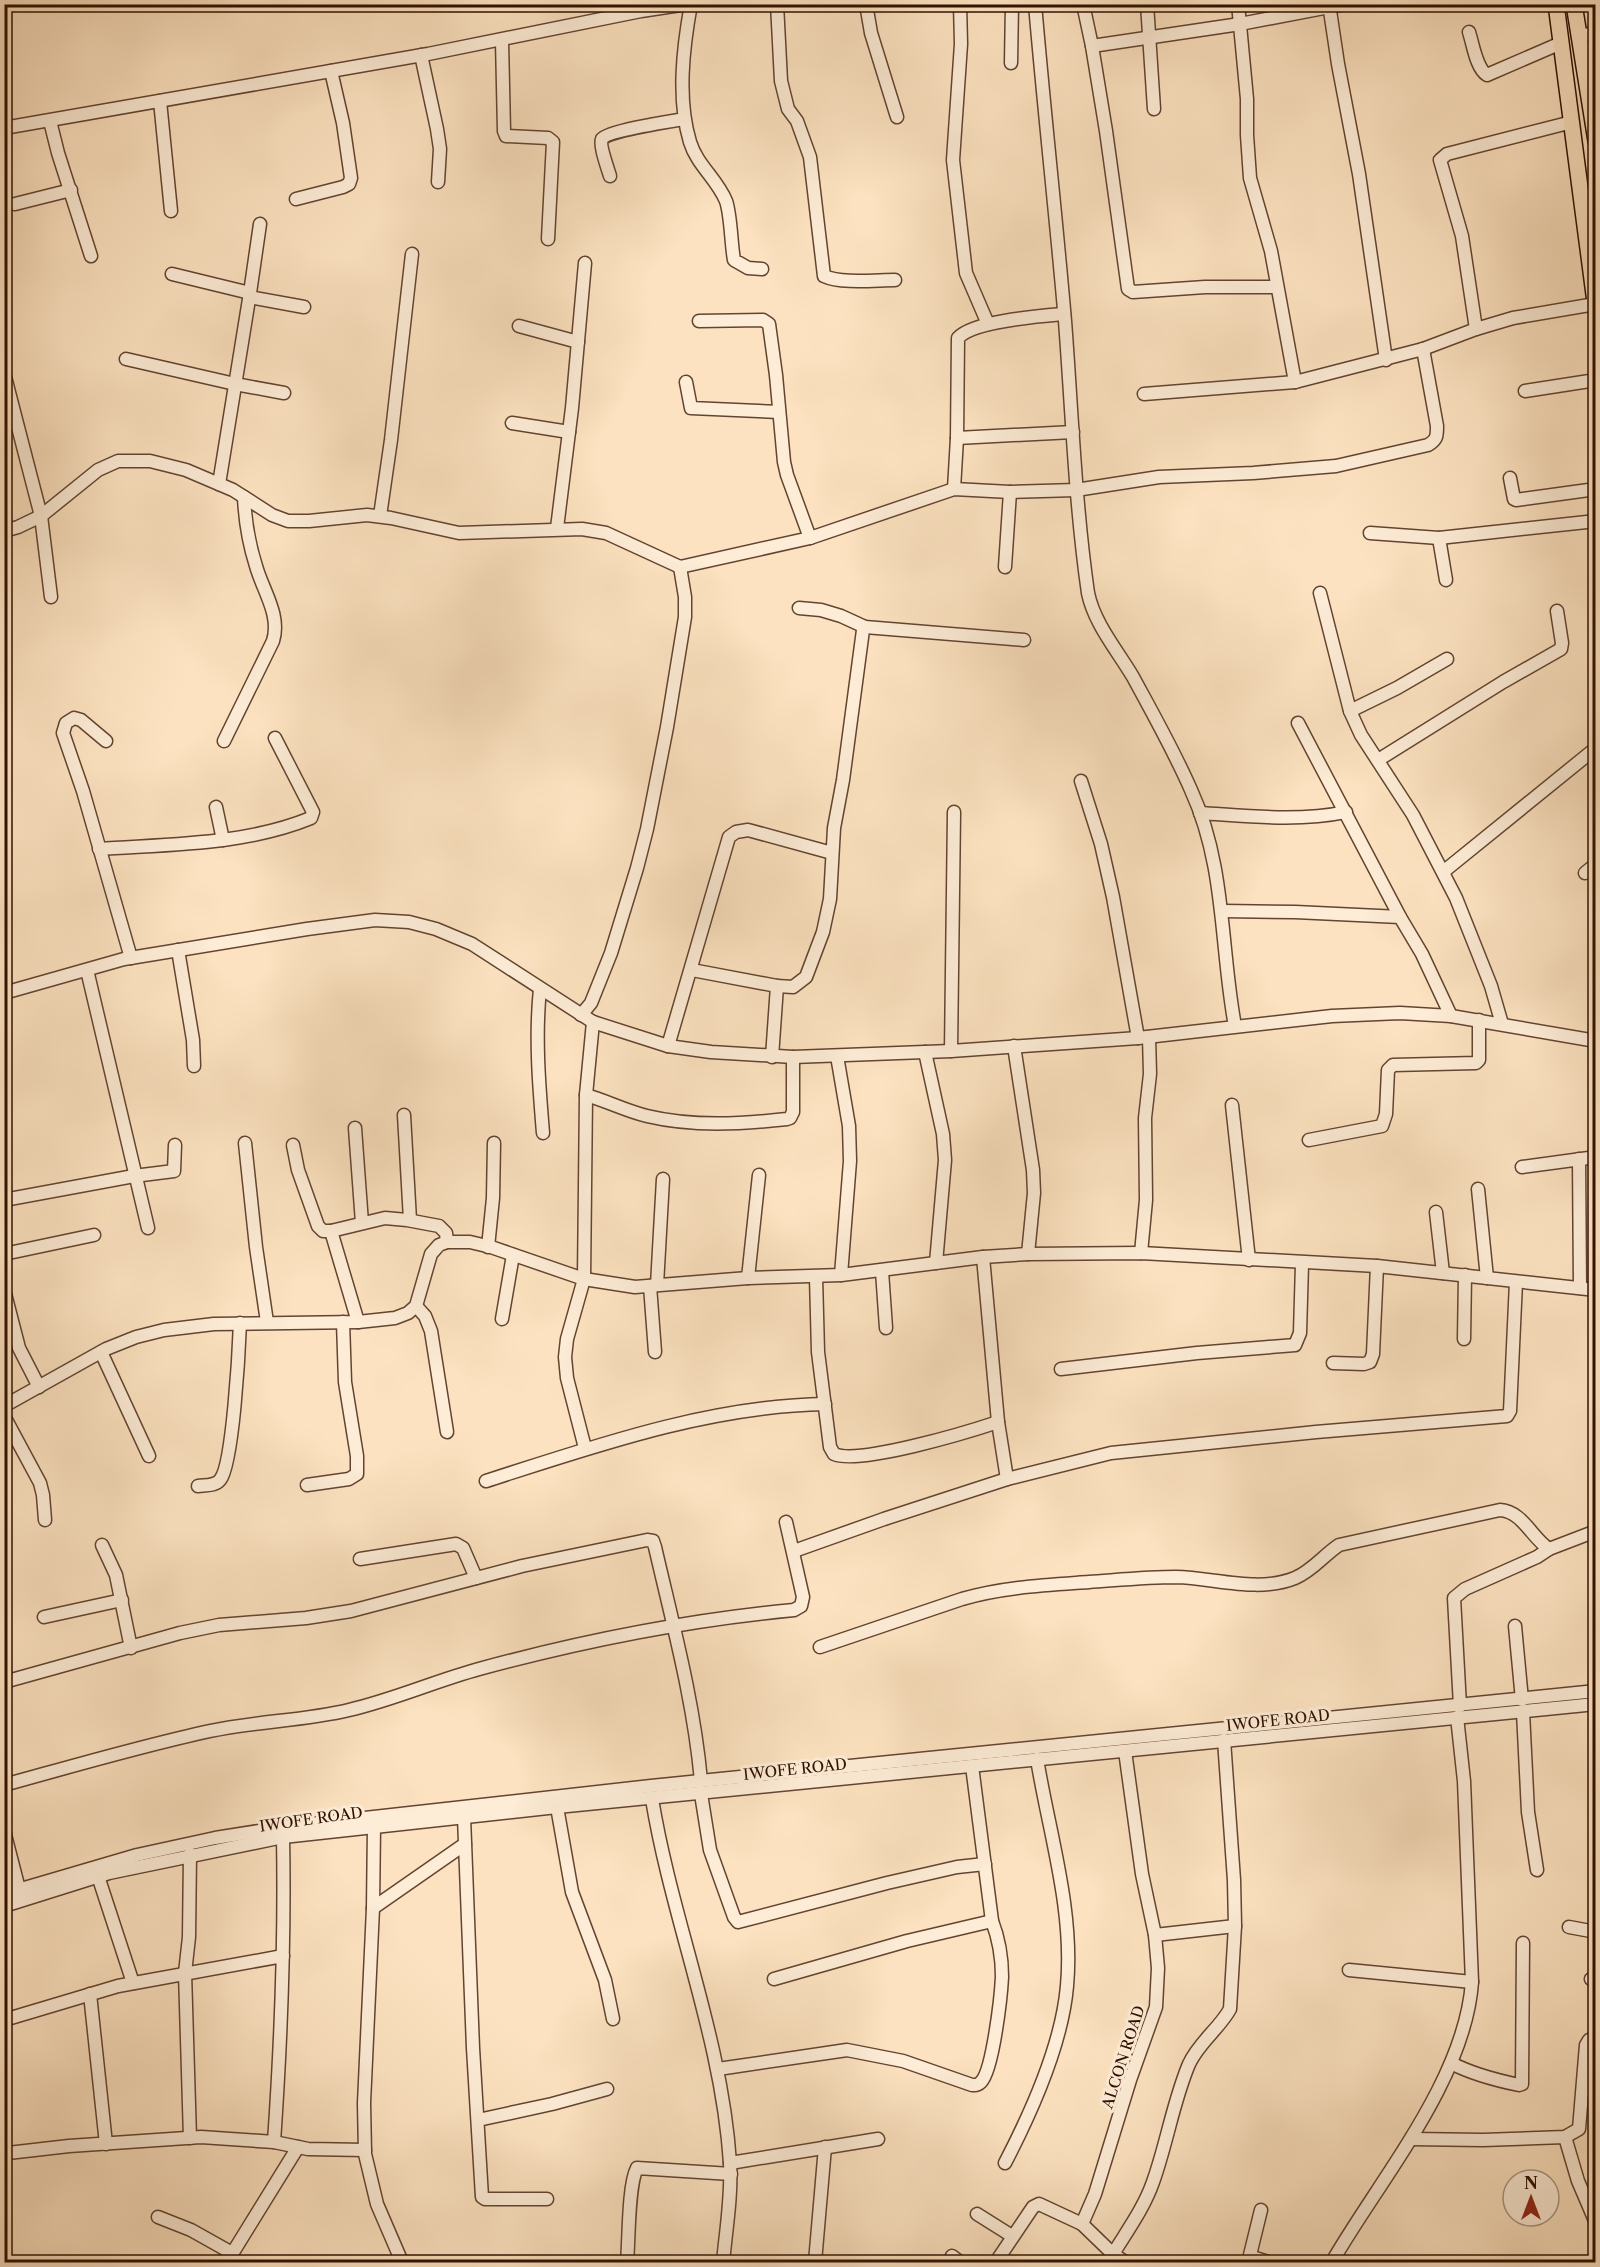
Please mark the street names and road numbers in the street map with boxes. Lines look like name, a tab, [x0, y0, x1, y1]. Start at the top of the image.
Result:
street label: IWOFE ROAD	[1225, 1705, 1331, 1735]
street label: IWOFE ROAD	[742, 1754, 848, 1784]
street label: IWOFE ROAD	[258, 1802, 364, 1836]
street label: ALCON ROAD	[1097, 2003, 1149, 2112]

